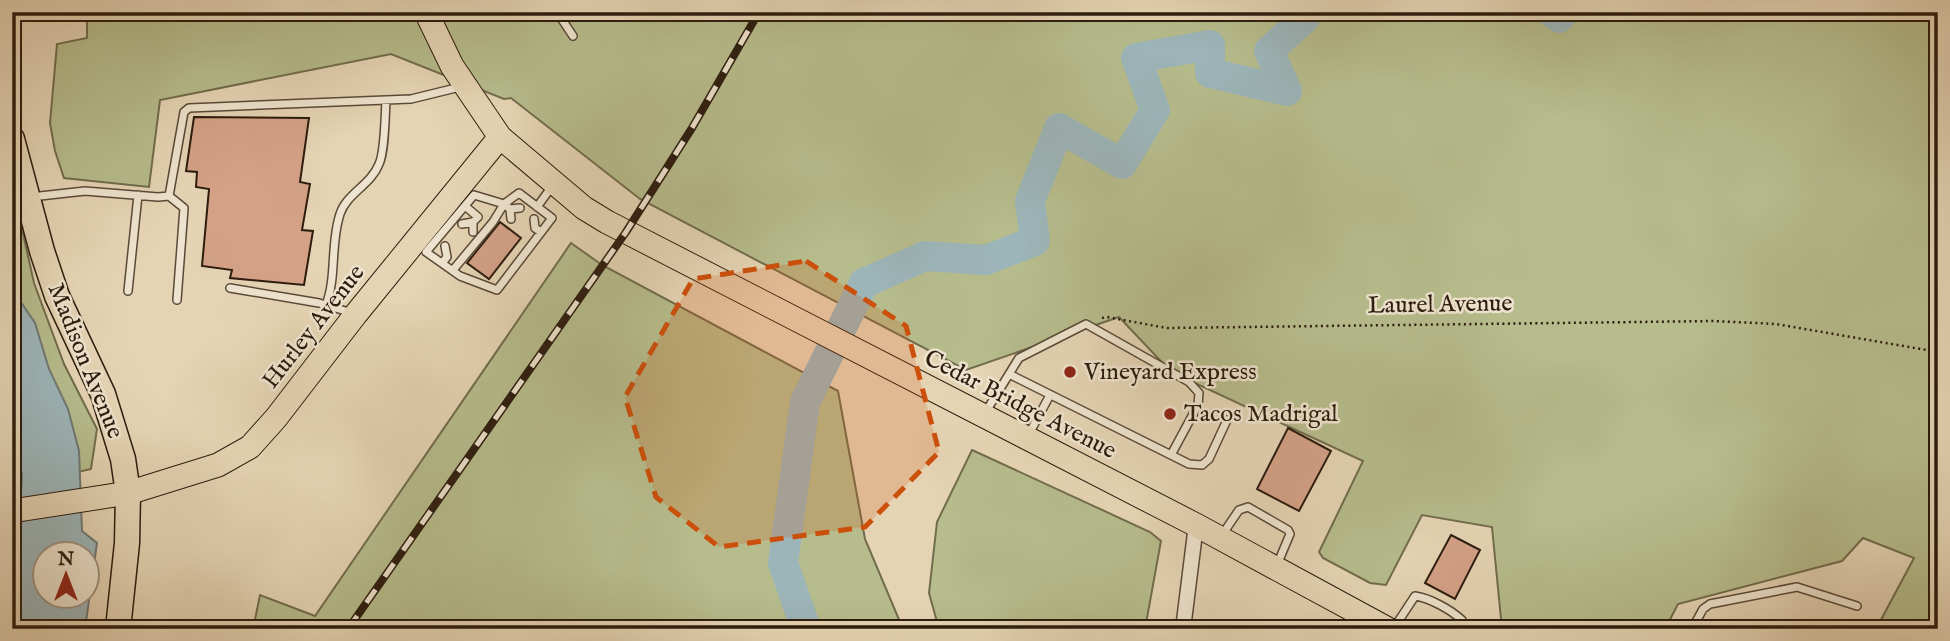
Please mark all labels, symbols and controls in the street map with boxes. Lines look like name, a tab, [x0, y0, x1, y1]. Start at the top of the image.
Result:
street label: Hurley Avenue	[256, 259, 372, 395]
street label: Madison Avenue	[40, 279, 130, 443]
street label: Laurel Avenue	[1367, 288, 1513, 322]
street label: Cedar Bridge Avenue	[919, 343, 1121, 467]
place label: Vineyard Express	[1083, 357, 1257, 388]
marker: Vineyard Express	[1062, 364, 1078, 380]
place label: Tacos Madrigal	[1184, 399, 1338, 430]
marker: Tacos Madrigal	[1162, 406, 1178, 422]
north arrow	[32, 540, 102, 610]
text: N	[57, 548, 75, 572]

